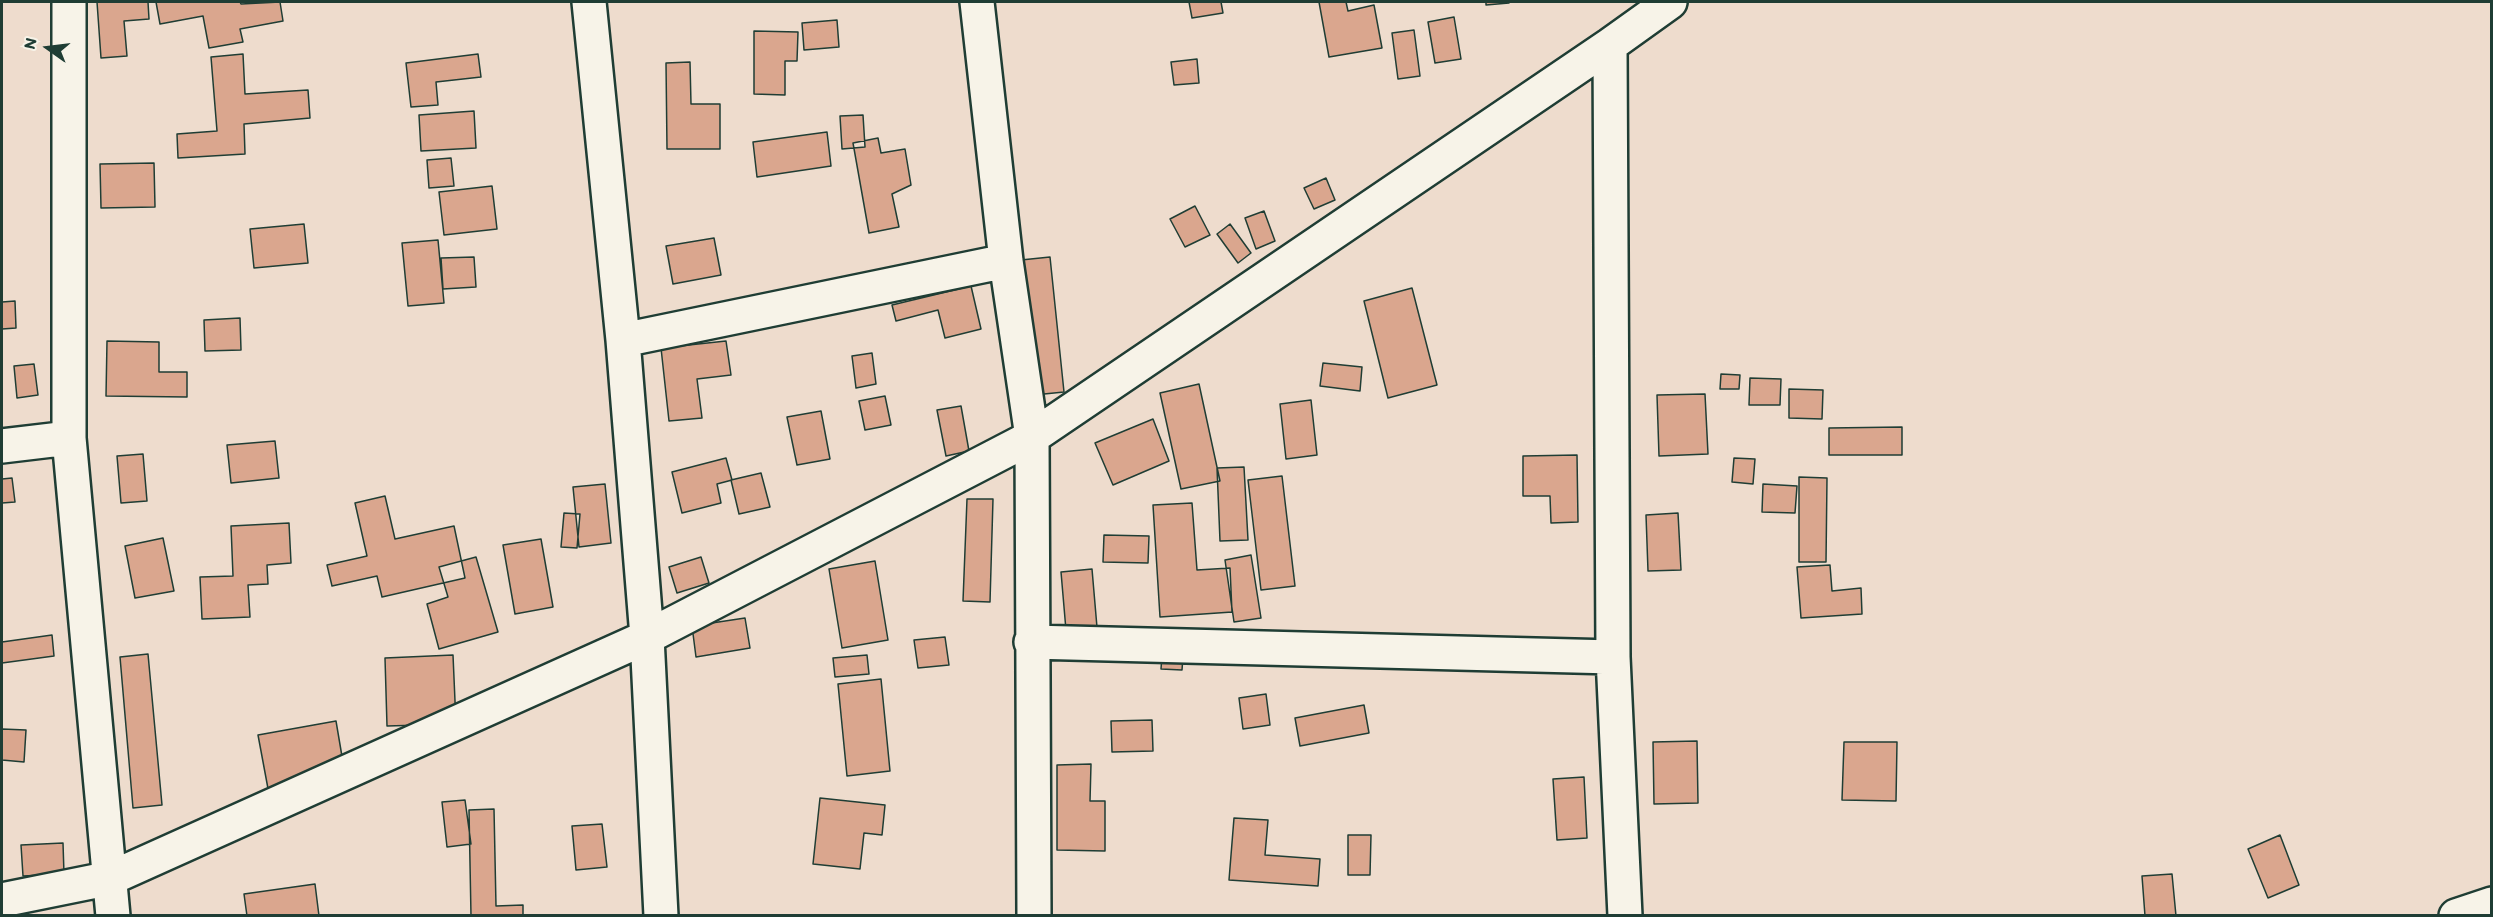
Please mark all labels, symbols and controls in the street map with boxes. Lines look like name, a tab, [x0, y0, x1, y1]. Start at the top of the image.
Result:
north arrow	[18, 18, 78, 78]
text: N	[20, 36, 41, 51]

